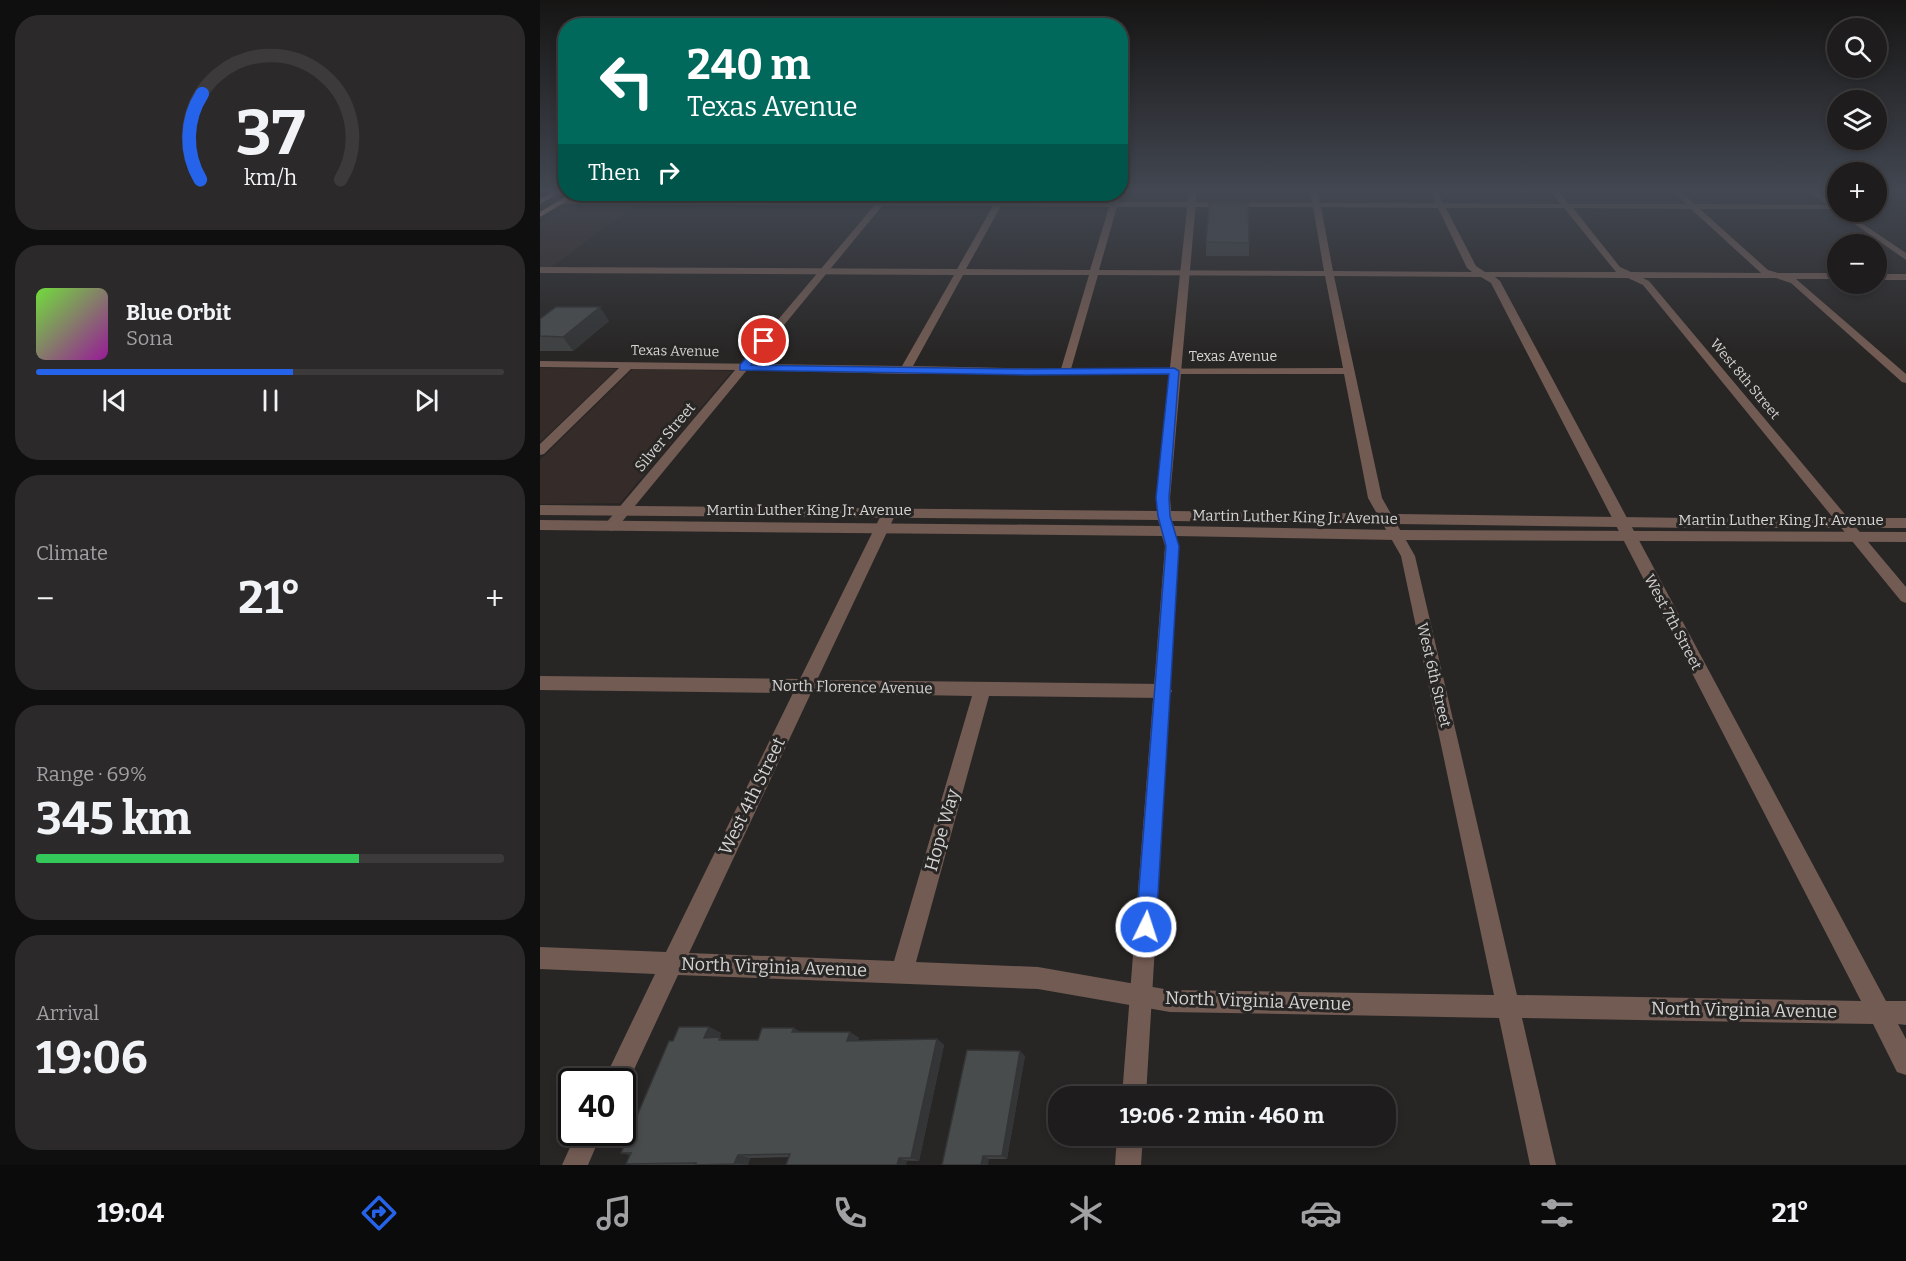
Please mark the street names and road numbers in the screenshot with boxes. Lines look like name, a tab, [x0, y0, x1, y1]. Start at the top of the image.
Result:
street label: West 8th Street	[1706, 335, 1784, 423]
street label: Texas Avenue	[631, 342, 719, 360]
street label: Texas Avenue	[1189, 348, 1277, 365]
street label: Silver Street	[631, 398, 700, 475]
street label: Martin Luther King Jr. Avenue	[706, 501, 912, 519]
street label: Martin Luther King Jr. Avenue	[1192, 506, 1398, 528]
street label: Martin Luther King Jr. Avenue	[1678, 511, 1884, 529]
street label: West 7th Street	[1640, 571, 1706, 673]
street label: West 6th Street	[1413, 621, 1455, 730]
street label: North Florence Avenue	[771, 677, 933, 697]
street label: West 4th Street	[714, 733, 790, 858]
street label: Hope Way	[920, 786, 964, 874]
street label: North Virginia Avenue	[680, 953, 868, 981]
street label: North Virginia Avenue	[1164, 987, 1352, 1015]
street label: North Virginia Avenue	[1651, 997, 1837, 1023]

